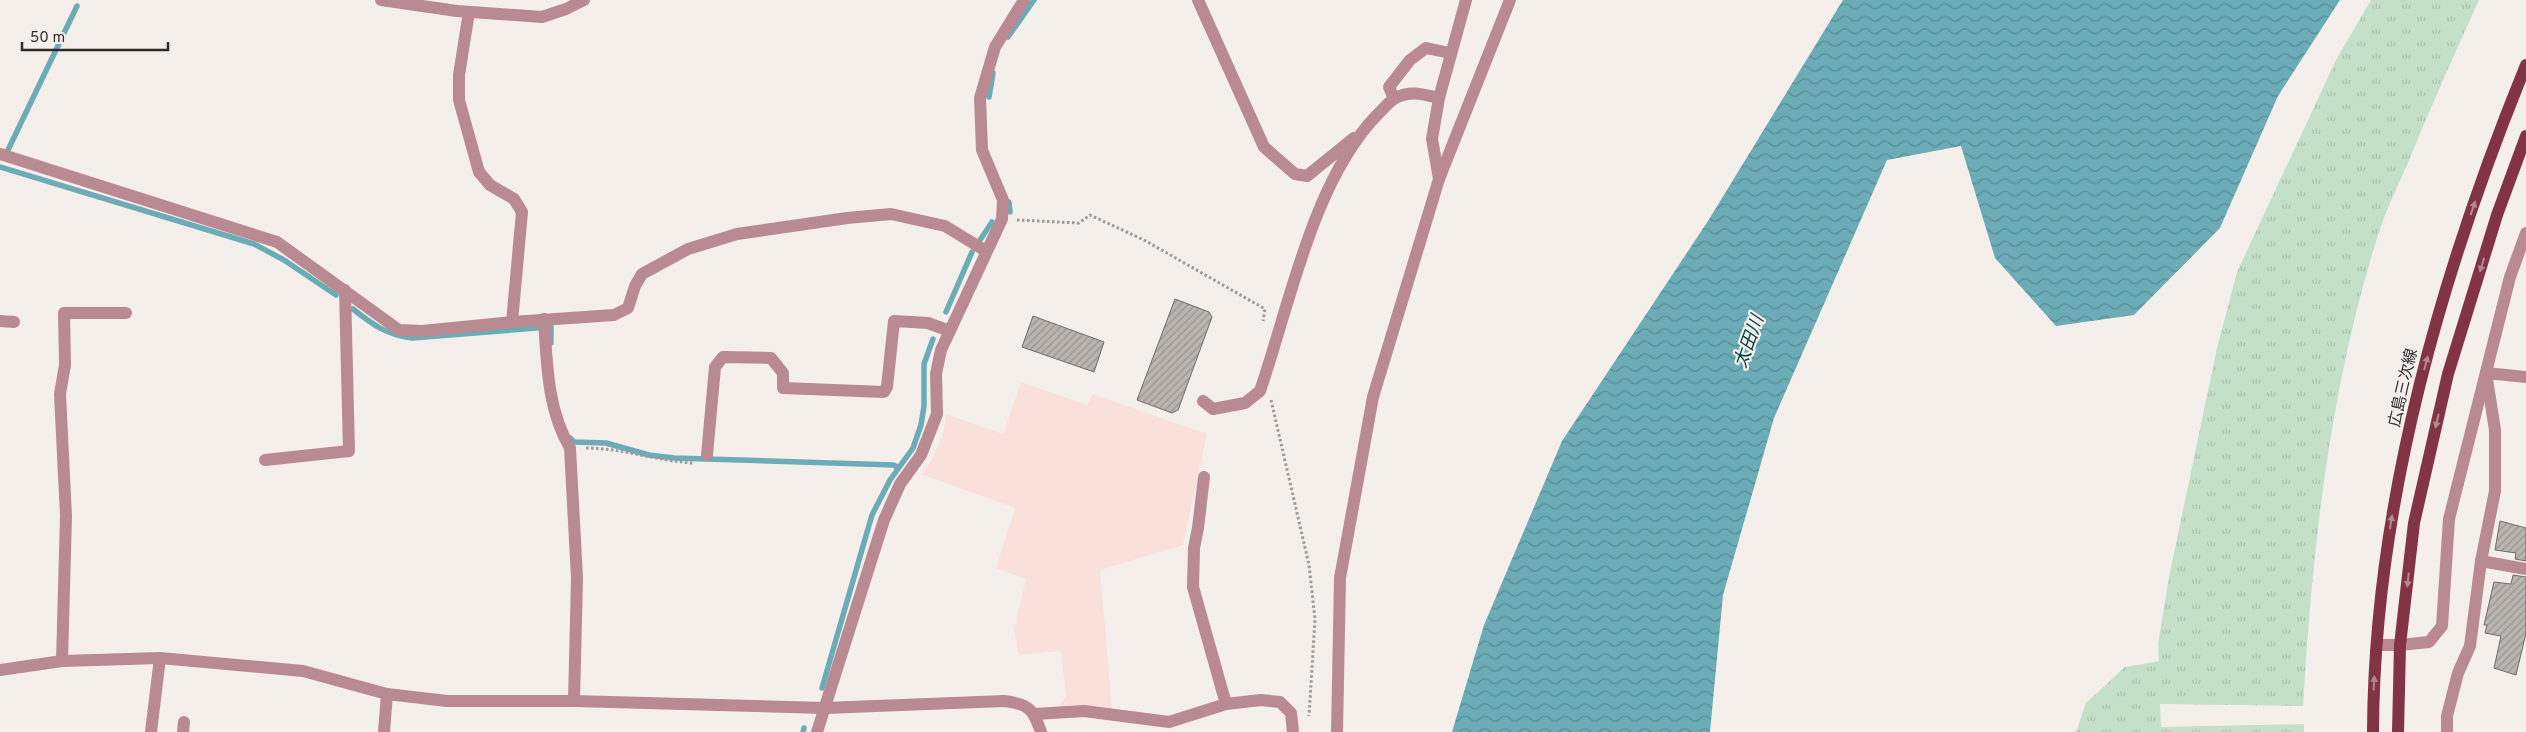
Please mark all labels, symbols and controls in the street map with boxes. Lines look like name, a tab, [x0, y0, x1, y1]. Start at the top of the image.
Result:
scale bar	[22, 20, 169, 52]
text: 50 m	[30, 29, 65, 48]
one-way arrow	[2470, 200, 2477, 215]
one-way arrow	[2477, 257, 2485, 272]
water label: 太田川	[1730, 311, 1771, 371]
street label: 広島三次線	[2385, 347, 2423, 429]
one-way arrow	[2423, 356, 2431, 371]
one-way arrow	[2433, 413, 2441, 428]
one-way arrow	[2387, 513, 2395, 529]
one-way arrow	[2404, 573, 2412, 589]
one-way arrow	[2370, 675, 2378, 691]

